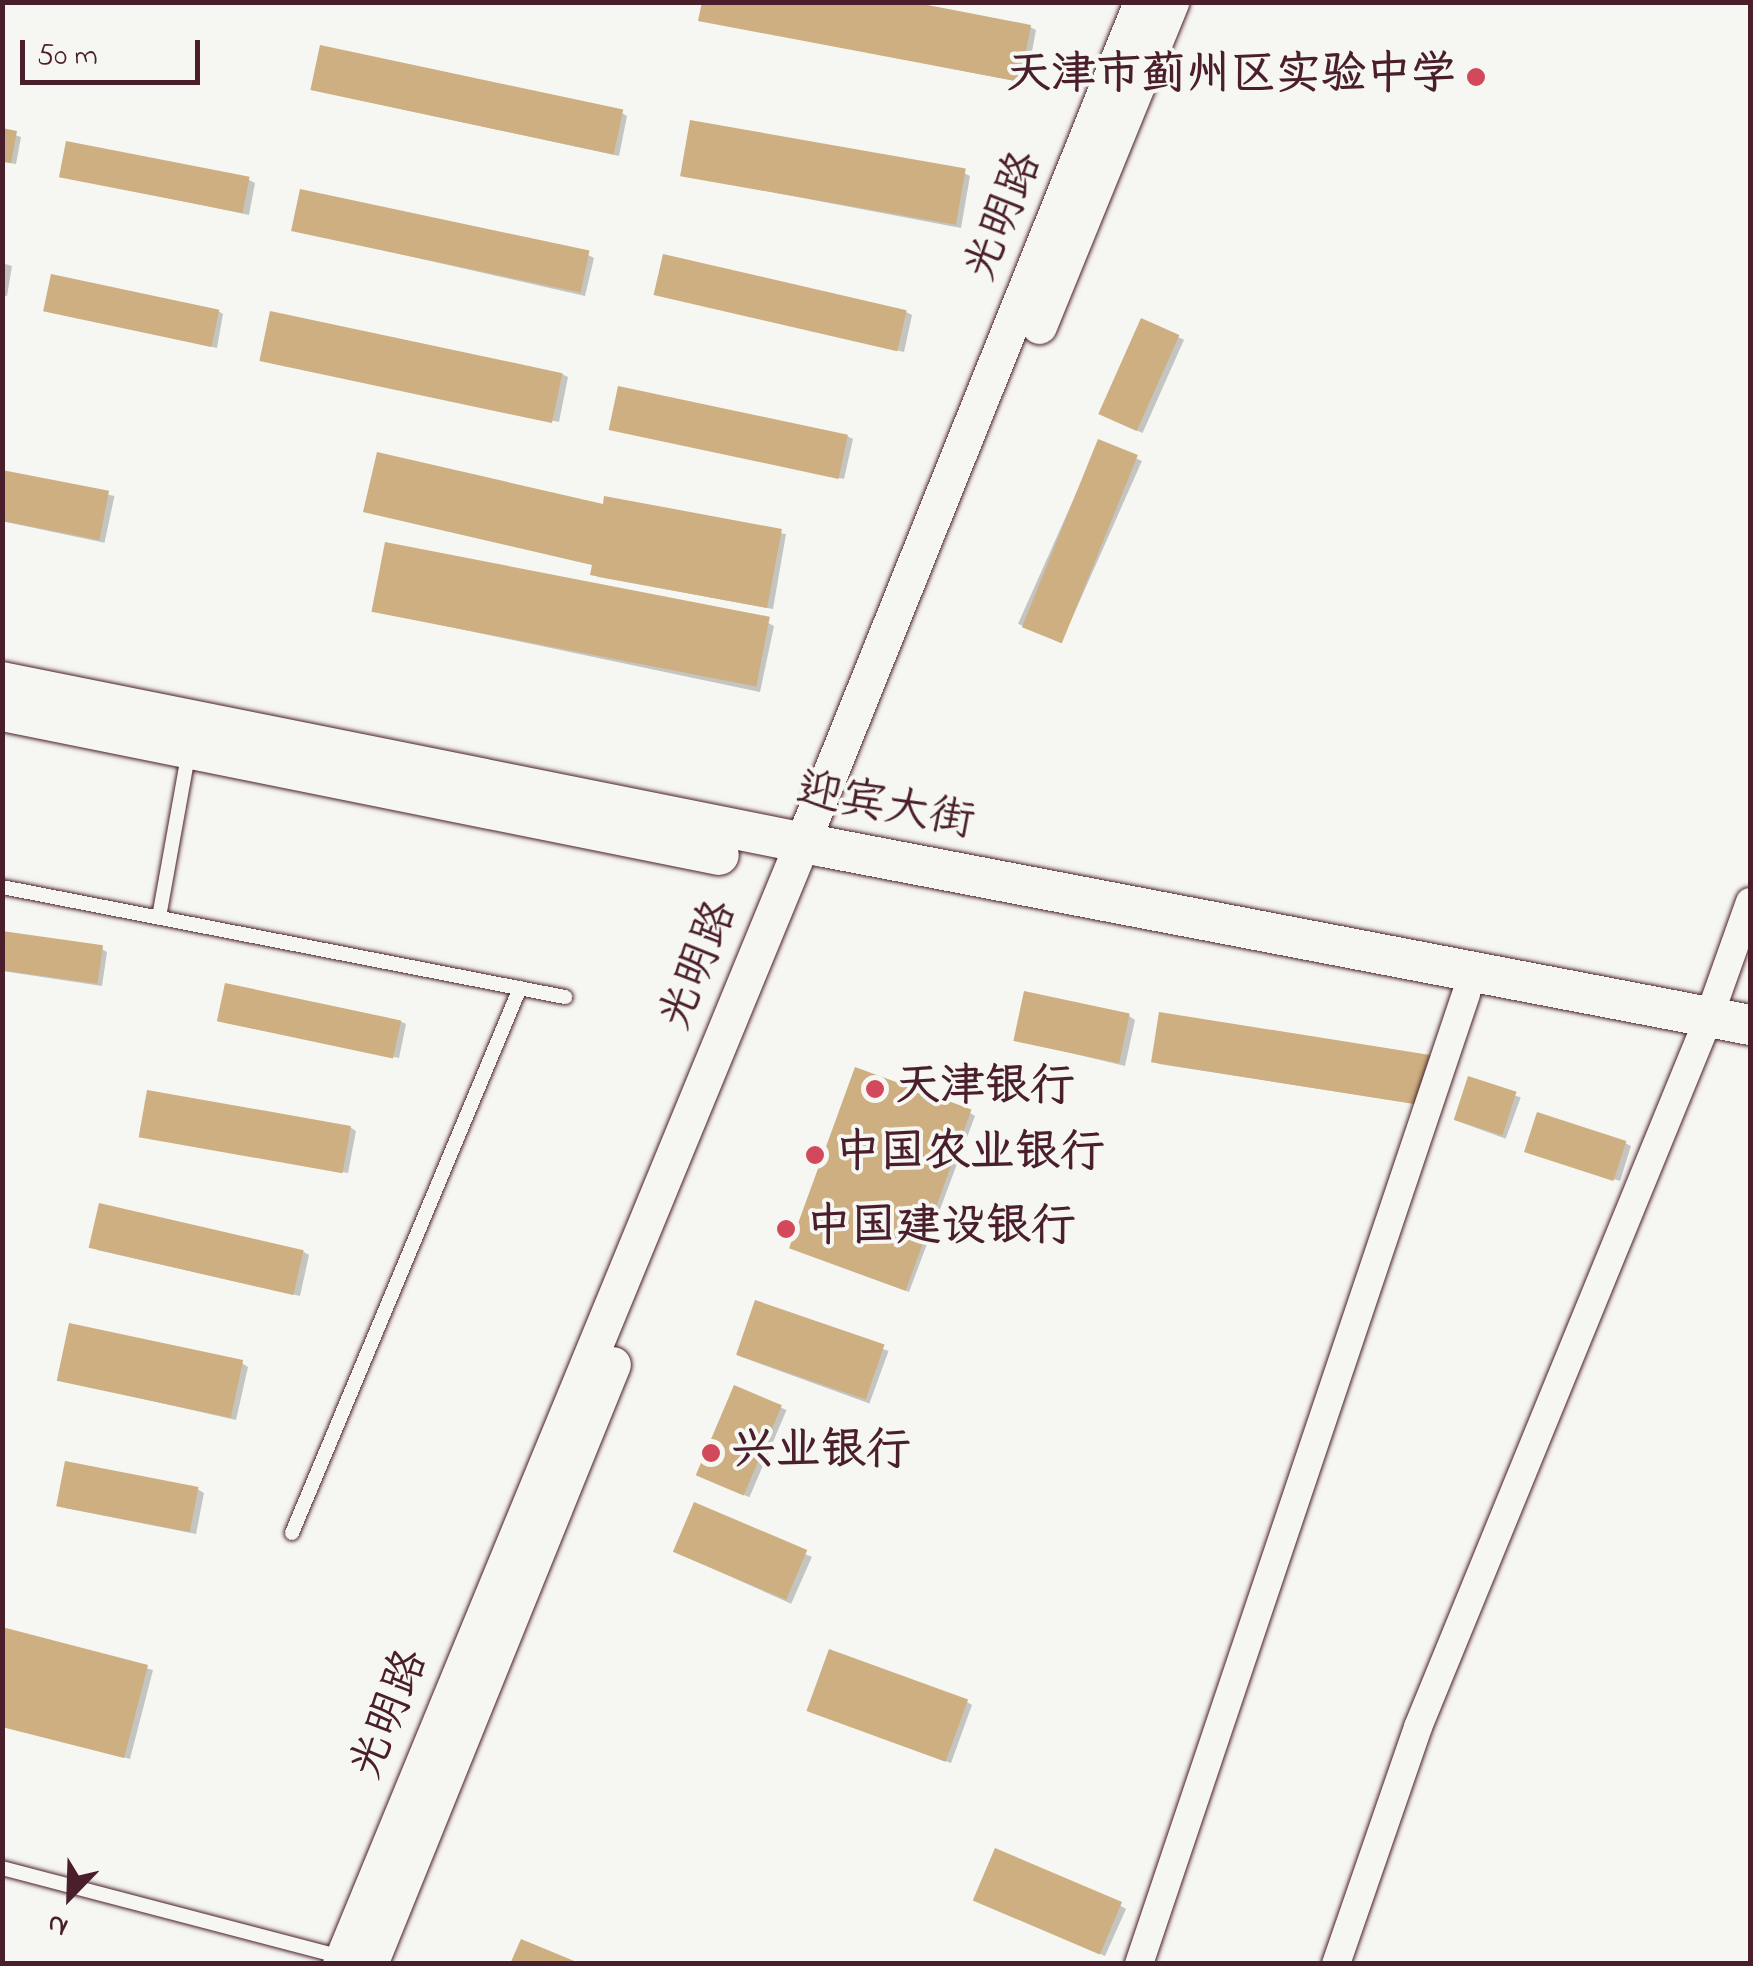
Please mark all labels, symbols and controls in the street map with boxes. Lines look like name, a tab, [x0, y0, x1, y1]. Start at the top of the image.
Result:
scale bar	[25, 20, 205, 82]
text: 50 m	[37, 35, 98, 79]
place label: 天津市蓟州区实验中学	[1006, 50, 1456, 104]
marker: 天津市蓟州区实验中学	[1465, 66, 1487, 88]
street label: 光明路	[955, 144, 1055, 290]
street label: 迎宾大街	[792, 764, 978, 852]
street label: 光明路	[650, 893, 750, 1039]
place label: 天津银行	[895, 1062, 1075, 1116]
marker: 天津银行	[864, 1078, 886, 1100]
place label: 中国农业银行	[835, 1128, 1105, 1182]
marker: 中国农业银行	[804, 1144, 826, 1166]
place label: 中国建设银行	[806, 1202, 1076, 1256]
marker: 中国建设银行	[775, 1218, 797, 1240]
place label: 兴业银行	[731, 1426, 911, 1480]
marker: 兴业银行	[700, 1442, 722, 1464]
street label: 光明路	[341, 1642, 441, 1788]
north arrow	[20, 1846, 120, 1946]
text: N	[41, 1902, 75, 1947]

